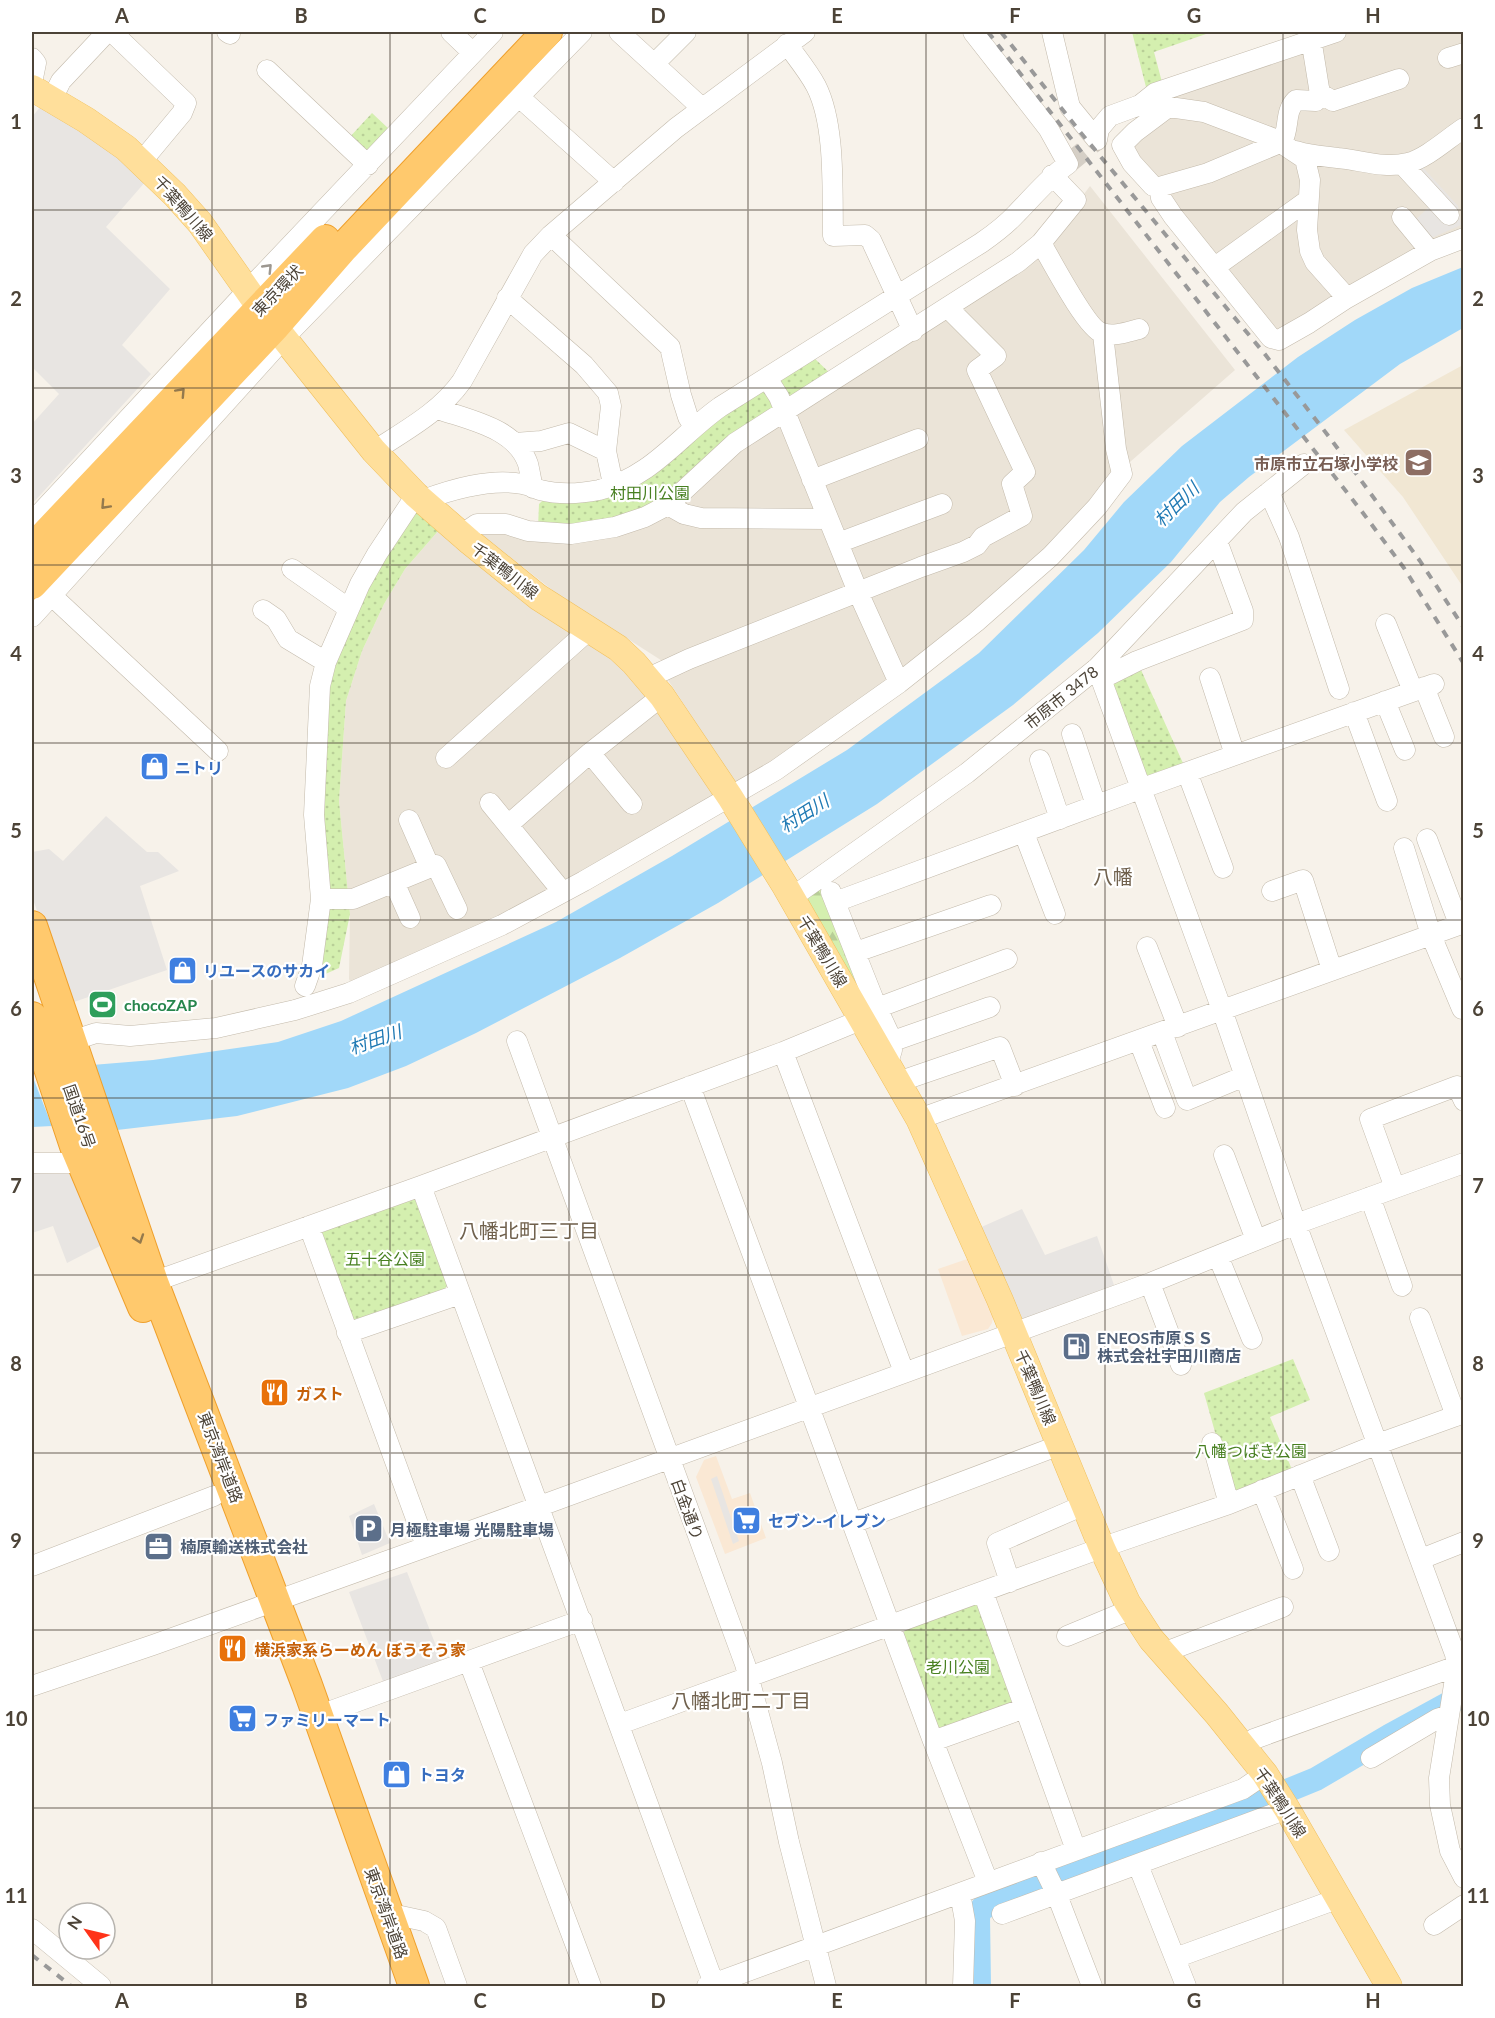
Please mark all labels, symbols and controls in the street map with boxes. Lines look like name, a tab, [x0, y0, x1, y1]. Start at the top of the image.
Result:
text: A	[114, 3, 129, 27]
text: B	[294, 3, 308, 27]
text: C	[473, 3, 487, 27]
text: D	[650, 3, 666, 27]
text: E	[831, 3, 843, 27]
text: F	[1009, 3, 1021, 27]
text: G	[1187, 3, 1201, 27]
text: H	[1365, 3, 1381, 27]
text: 1	[10, 109, 22, 133]
text: 1	[1472, 109, 1484, 133]
street label: 千葉鴨川線	[151, 172, 217, 244]
street label: 東京環状	[248, 260, 306, 320]
one-way arrow	[261, 265, 272, 276]
text: 2	[10, 286, 22, 310]
text: 2	[1472, 286, 1484, 310]
one-way arrow	[174, 388, 185, 398]
school or university icon: 市原市立石塚小学校	[1403, 447, 1435, 479]
place label: 市原市立石塚小学校	[1254, 454, 1398, 473]
text: 3	[10, 463, 22, 487]
text: 3	[1472, 463, 1484, 487]
water label: 村田川	[1149, 476, 1205, 531]
park label: 村田川公園	[610, 483, 690, 502]
one-way arrow	[101, 499, 112, 509]
street label: 千葉鴨川線	[468, 538, 542, 602]
text: 4	[10, 641, 22, 665]
text: 4	[1472, 641, 1484, 665]
street label: 市原市 3478	[1020, 662, 1102, 732]
shop icon: ニトリ	[138, 751, 170, 783]
place label: ニトリ	[175, 758, 223, 777]
water label: 村田川	[775, 788, 834, 837]
text: 5	[10, 818, 22, 842]
text: 5	[1472, 818, 1484, 842]
district label: 八幡	[1093, 864, 1133, 888]
street label: 千葉鴨川線	[794, 912, 852, 990]
shop icon: リユースのサカイ	[166, 954, 198, 986]
place label: リユースのサカイ	[203, 961, 330, 980]
sports icon: chocoZAP	[87, 988, 119, 1020]
place label: chocoZAP	[124, 995, 197, 1014]
text: 6	[10, 996, 22, 1020]
text: 6	[1472, 996, 1484, 1020]
water label: 村田川	[346, 1019, 406, 1058]
street label: 国道16号	[60, 1081, 100, 1151]
text: 7	[10, 1173, 22, 1197]
text: 7	[1472, 1173, 1484, 1197]
district label: 八幡北町三丁目	[459, 1218, 599, 1242]
one-way arrow	[131, 1233, 144, 1244]
park label: 五十谷公園	[345, 1249, 425, 1268]
place label: ENEOS市原ＳＳ 株式会社宇田川商店	[1097, 1328, 1241, 1365]
fuel station icon: ENEOS市原ＳＳ 株式会社宇田川商店	[1060, 1330, 1092, 1362]
street label: 千葉鴨川線	[1012, 1346, 1060, 1428]
text: 8	[10, 1351, 22, 1375]
text: 8	[1472, 1351, 1484, 1375]
restaurant icon: ガスト	[259, 1377, 291, 1409]
place label: ガスト	[296, 1384, 344, 1403]
street label: 東京湾岸道路	[195, 1409, 247, 1505]
park label: 八幡つばき公園	[1195, 1441, 1307, 1460]
street label: 白金通り	[668, 1476, 708, 1542]
supermarket icon: セブン-イレブン	[731, 1504, 763, 1536]
place label: セブン-イレブン	[768, 1511, 886, 1530]
parking icon: 月極駐車場 光陽駐車場	[353, 1513, 385, 1545]
place label: 月極駐車場 光陽駐車場	[390, 1520, 554, 1539]
text: 9	[10, 1528, 22, 1552]
text: 9	[1472, 1528, 1484, 1552]
office icon: 楠原輸送株式会社	[143, 1530, 175, 1562]
place label: 楠原輸送株式会社	[180, 1537, 308, 1556]
restaurant icon: 横浜家系らーめん ぼうそう家	[217, 1633, 249, 1665]
place label: 横浜家系らーめん ぼうそう家	[254, 1640, 466, 1659]
park label: 老川公園	[926, 1657, 990, 1676]
district label: 八幡北町二丁目	[671, 1688, 811, 1712]
supermarket icon: ファミリーマート	[226, 1703, 258, 1735]
text: 10	[4, 1706, 28, 1730]
text: 10	[1466, 1706, 1490, 1730]
place label: ファミリーマート	[263, 1710, 391, 1729]
shop icon: トヨタ	[381, 1758, 413, 1790]
street label: 千葉鴨川線	[1251, 1763, 1311, 1841]
place label: トヨタ	[418, 1765, 466, 1784]
street label: 東京湾岸道路	[362, 1865, 412, 1961]
text: 11	[4, 1883, 28, 1907]
text: 11	[1466, 1883, 1490, 1907]
north arrow	[57, 1901, 117, 1961]
text: N	[63, 1912, 85, 1933]
text: A	[114, 1988, 129, 2012]
text: B	[294, 1988, 308, 2012]
text: C	[473, 1988, 487, 2012]
text: D	[650, 1988, 666, 2012]
text: E	[831, 1988, 843, 2012]
text: F	[1009, 1988, 1021, 2012]
text: G	[1187, 1988, 1201, 2012]
text: H	[1365, 1988, 1381, 2012]

